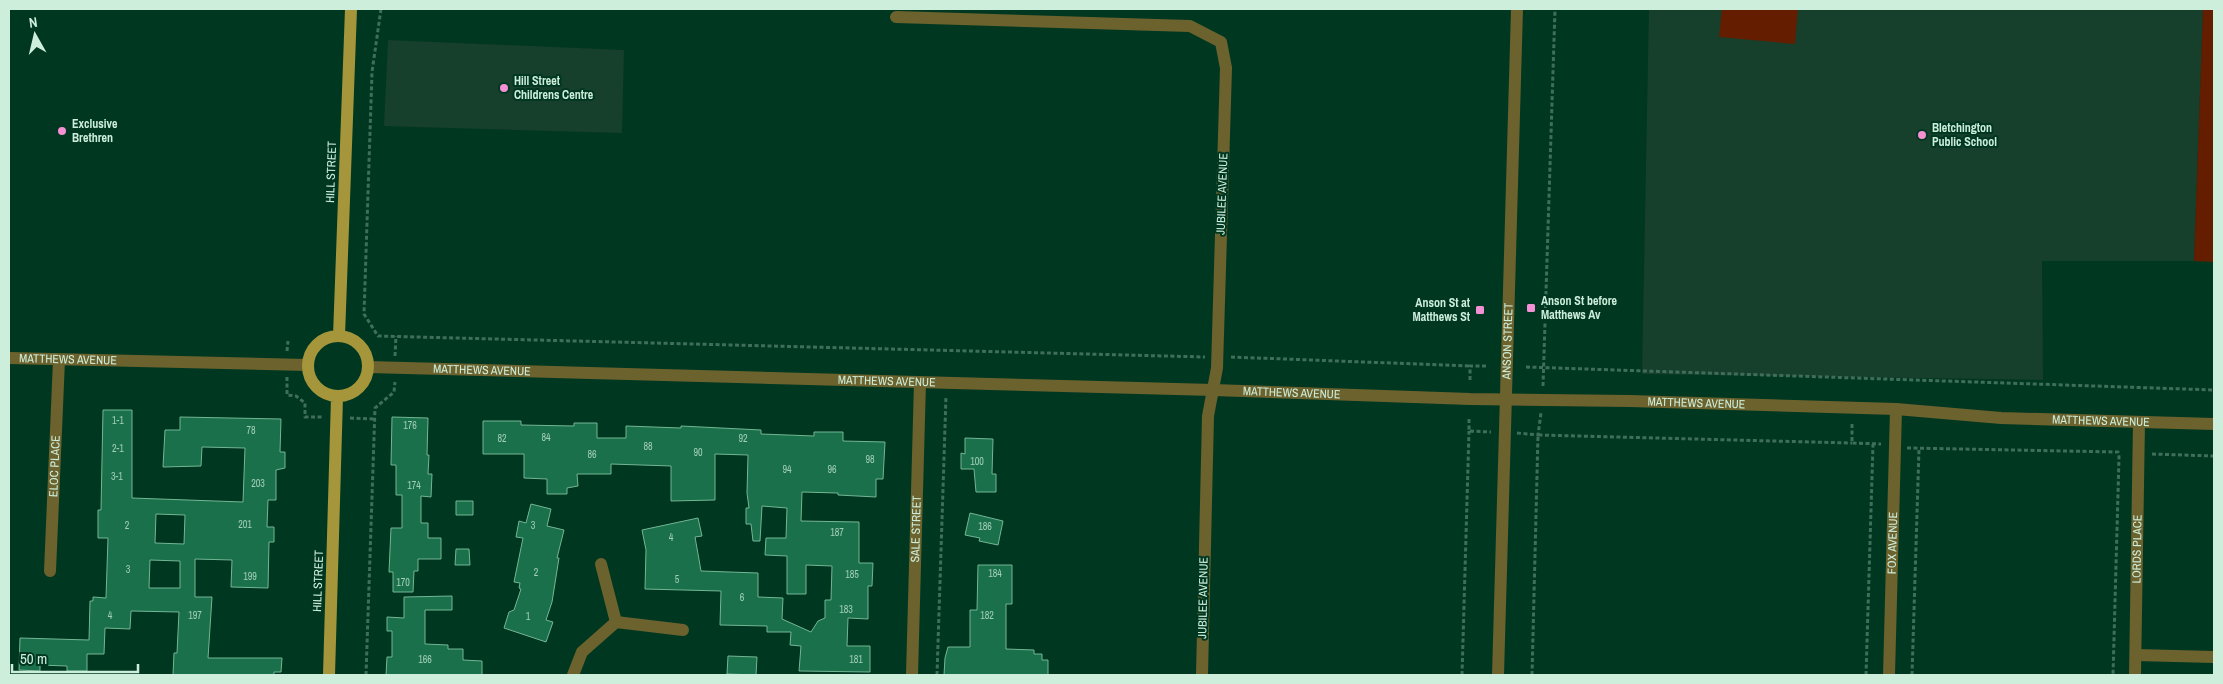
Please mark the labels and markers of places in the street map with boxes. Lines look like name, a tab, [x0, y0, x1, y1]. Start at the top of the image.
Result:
place label: Hill Street Childrens Centre	[514, 73, 594, 103]
marker: Hill Street Childrens Centre	[498, 82, 510, 94]
place label: Exclusive Brethren	[72, 116, 118, 146]
place label: Bletchington Public School	[1932, 120, 1997, 150]
marker: Exclusive Brethren	[56, 125, 68, 137]
marker: Bletchington Public School	[1916, 129, 1928, 141]
place label: Anson St before Matthews Av	[1541, 293, 1618, 323]
place label: Anson St at Matthews St	[1413, 295, 1471, 325]
marker: Anson St before Matthews Av	[1525, 302, 1537, 314]
marker: Anson St at Matthews St	[1474, 304, 1486, 316]

